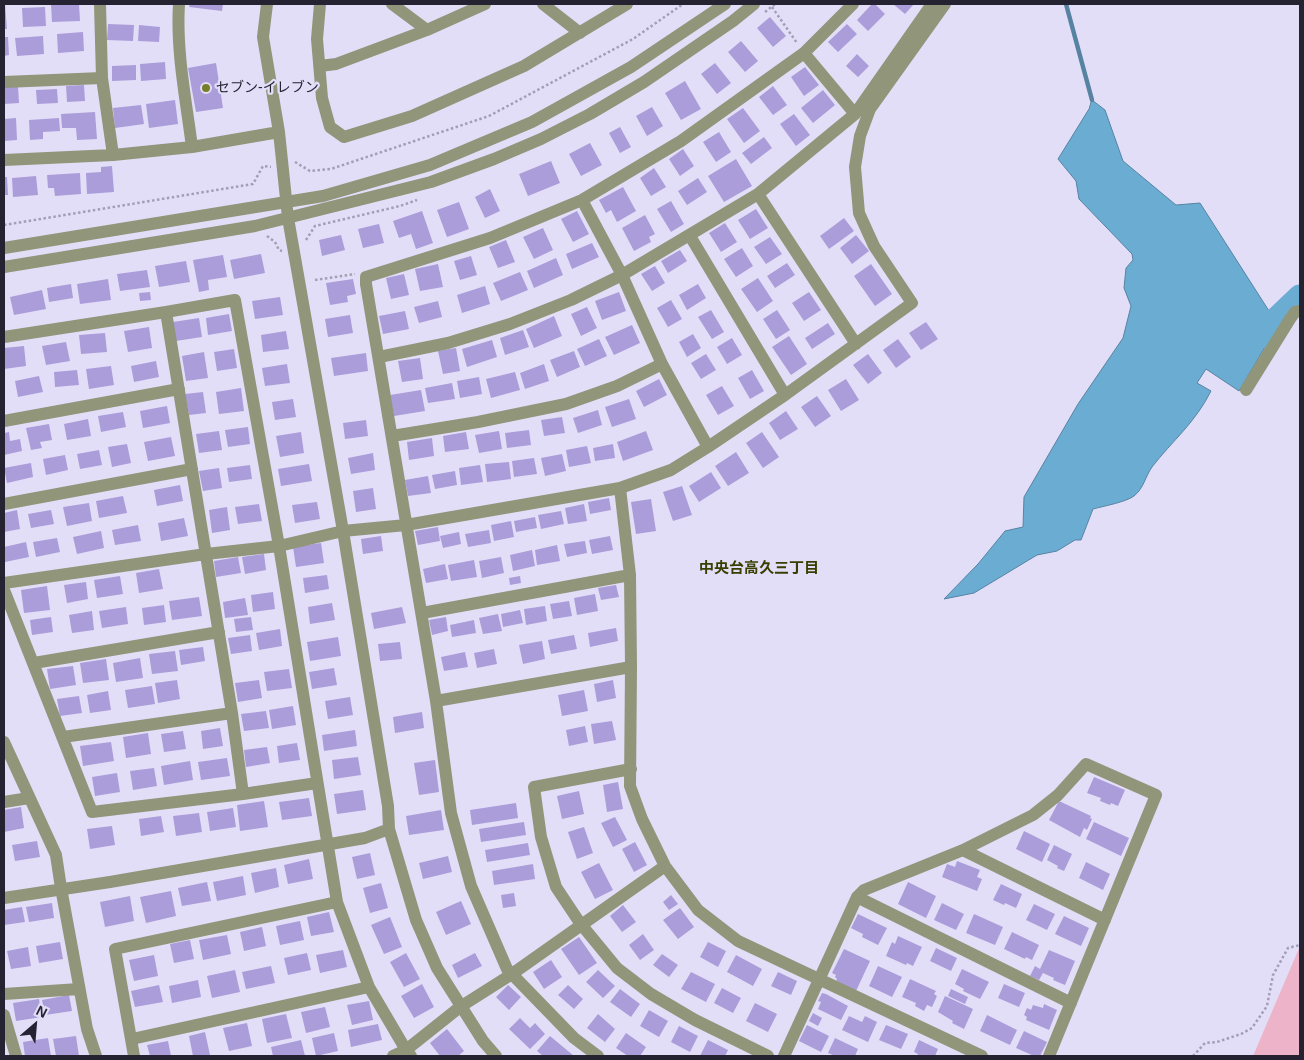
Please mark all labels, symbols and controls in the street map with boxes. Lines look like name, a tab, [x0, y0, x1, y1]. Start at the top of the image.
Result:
place label: セブン-イレブン	[216, 80, 319, 96]
marker: セブン-イレブン	[200, 82, 212, 94]
district label: 中央台高久三丁目	[699, 560, 819, 578]
north arrow	[10, 1000, 60, 1050]
text: N	[34, 1002, 50, 1021]

